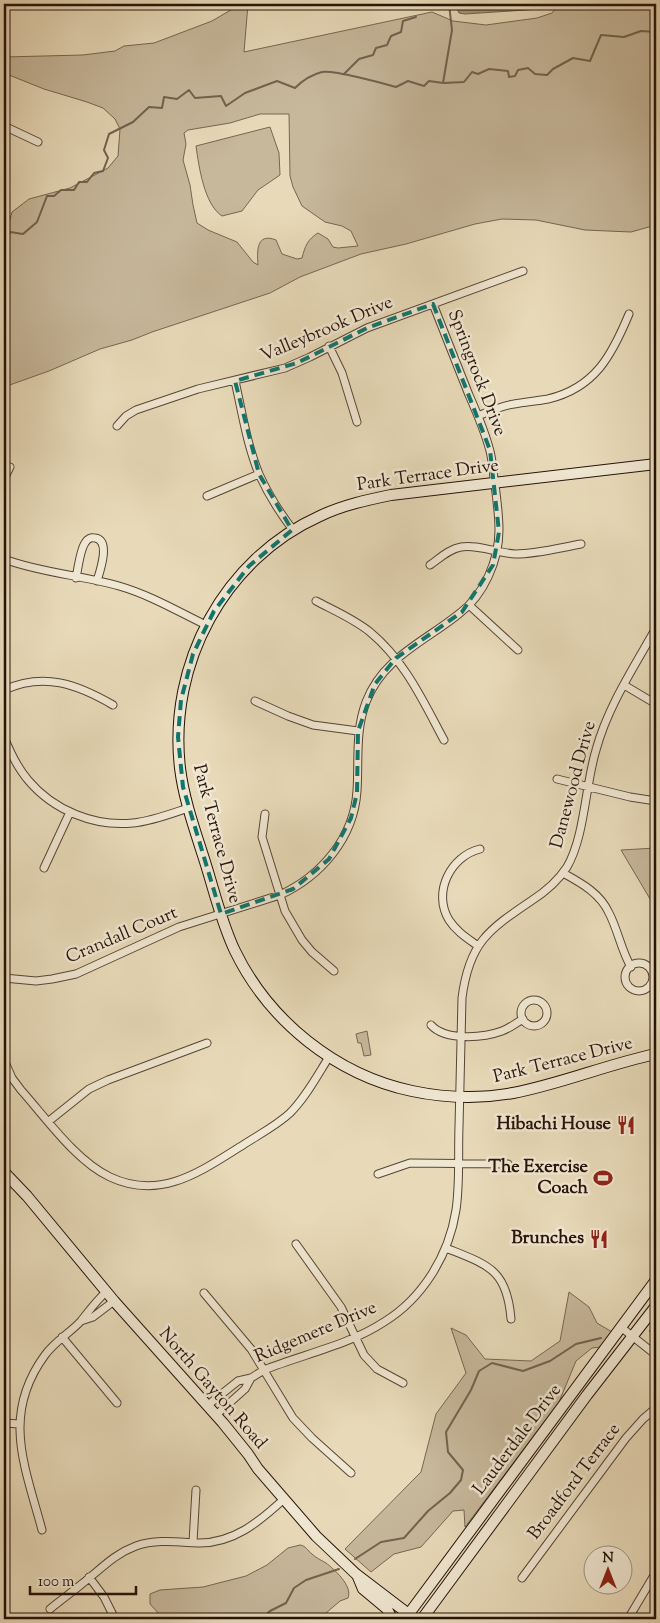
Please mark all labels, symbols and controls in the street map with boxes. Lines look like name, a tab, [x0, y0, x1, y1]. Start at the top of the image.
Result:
street label: Valleybrook Drive	[257, 290, 397, 370]
street label: Springrock Drive	[440, 306, 512, 440]
street label: Park Terrace Drive	[355, 453, 501, 499]
street label: Danewood Drive	[544, 718, 604, 852]
street label: Park Terrace Drive	[185, 762, 247, 906]
street label: Crandall Court	[62, 901, 182, 971]
street label: Park Terrace Drive	[491, 1031, 635, 1091]
place label: Hibachi House	[496, 1112, 612, 1138]
restaurant icon: Hibachi House	[615, 1114, 637, 1136]
place label: The Exercise Coach	[488, 1155, 589, 1202]
sports icon: The Exercise Coach	[592, 1167, 614, 1189]
place label: Brunches	[511, 1226, 584, 1252]
restaurant icon: Brunches	[588, 1228, 610, 1250]
street label: Ridgemere Drive	[251, 1296, 381, 1370]
street label: North Gayton Road	[152, 1322, 272, 1456]
street label: Lauderdale Drive	[468, 1379, 568, 1501]
street label: Broadford Terrace	[522, 1418, 628, 1546]
north arrow	[582, 1546, 632, 1596]
text: N	[602, 1549, 614, 1569]
scale bar	[30, 1563, 136, 1595]
text: 100 m	[38, 1572, 75, 1593]

